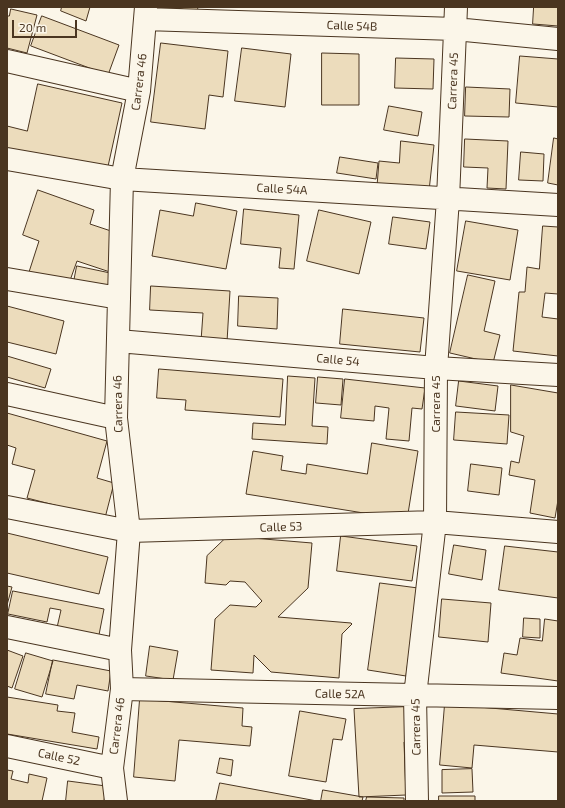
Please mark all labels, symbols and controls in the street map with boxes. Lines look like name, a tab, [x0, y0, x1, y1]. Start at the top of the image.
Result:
scale bar	[14, 12, 79, 38]
street label: Calle 54B	[326, 18, 378, 34]
text: 20 m	[19, 20, 46, 34]
street label: Carrera 45	[445, 52, 461, 110]
street label: Carrera 46	[128, 53, 150, 111]
street label: Calle 54A	[256, 180, 308, 198]
street label: Calle 54	[316, 351, 360, 369]
street label: Carrera 46	[110, 375, 126, 433]
street label: Carrera 45	[429, 375, 443, 433]
street label: Calle 53	[259, 519, 303, 535]
street label: Calle 52A	[315, 686, 365, 702]
street label: Carrera 46	[106, 697, 128, 755]
street label: Carrera 45	[408, 698, 424, 756]
street label: Calle 52	[37, 746, 81, 768]

